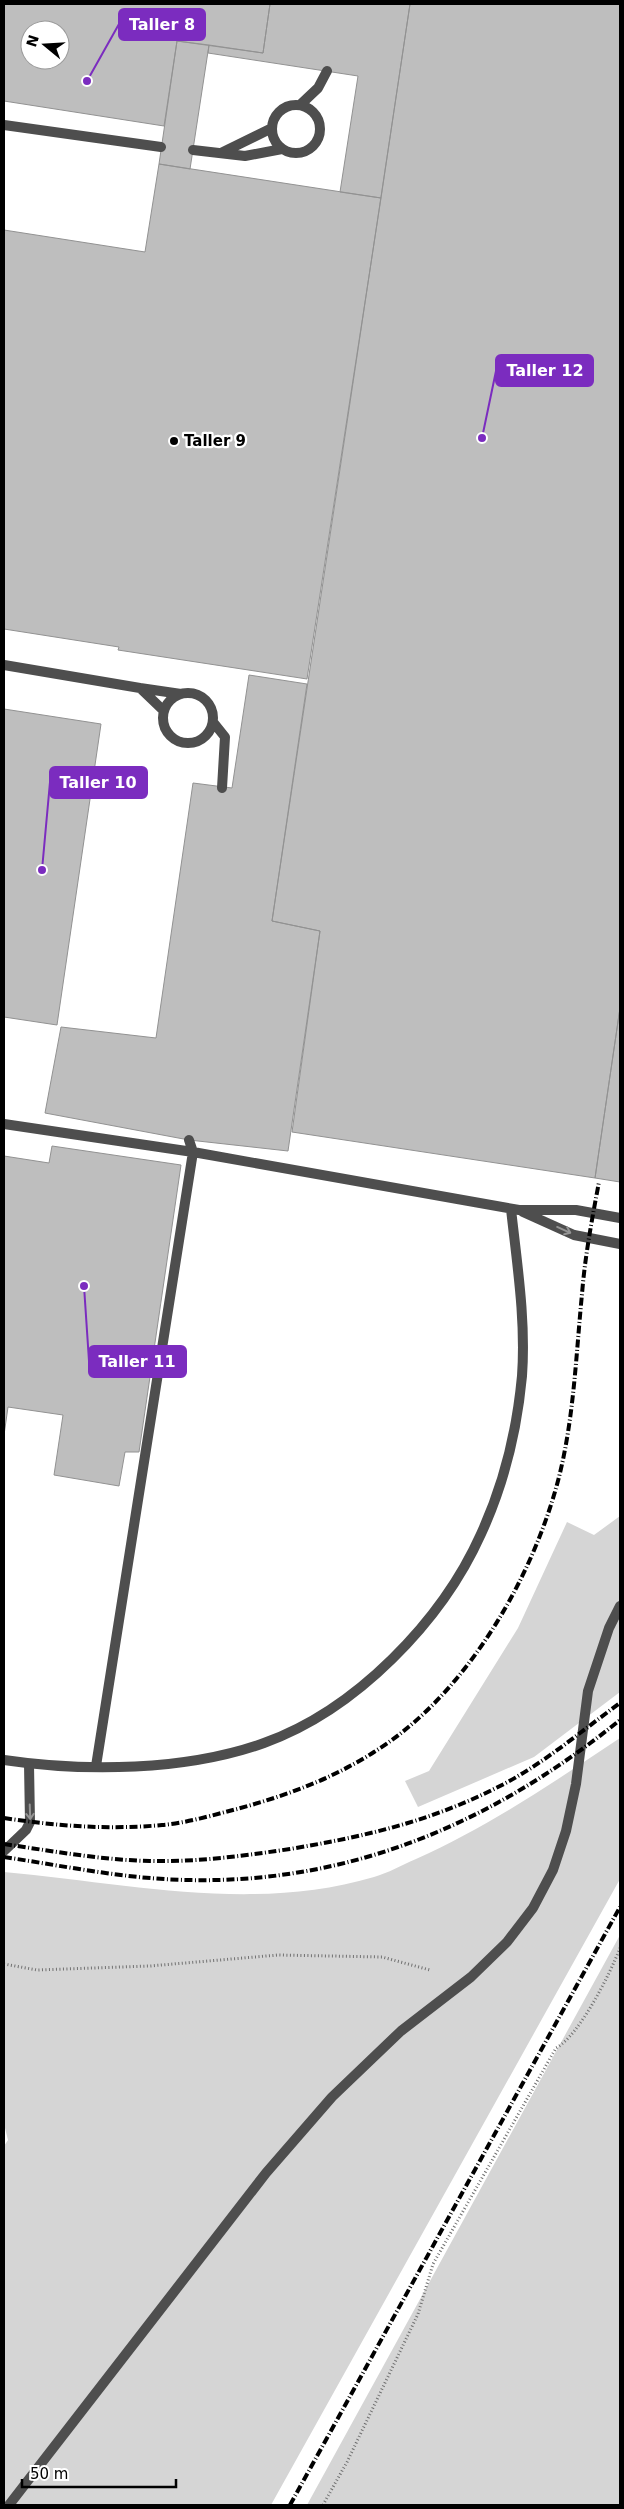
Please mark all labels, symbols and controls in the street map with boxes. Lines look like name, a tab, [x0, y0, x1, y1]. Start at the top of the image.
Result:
callout: Taller 8	[119, 9, 205, 40]
text: Taller 8	[129, 15, 195, 34]
north arrow	[20, 20, 70, 70]
text: N	[23, 33, 42, 49]
callout: Taller 12	[496, 355, 593, 386]
text: Taller 12	[506, 361, 584, 380]
place label: Taller 9	[184, 432, 246, 450]
marker: Taller 9	[168, 435, 180, 447]
callout: Taller 10	[50, 767, 147, 798]
text: Taller 10	[59, 773, 137, 792]
one-way arrow	[556, 1226, 571, 1236]
callout: Taller 11	[89, 1346, 186, 1377]
text: Taller 11	[98, 1352, 176, 1371]
one-way arrow	[25, 1804, 34, 1820]
scale bar	[22, 2456, 176, 2488]
text: 50 m	[30, 2465, 68, 2483]

